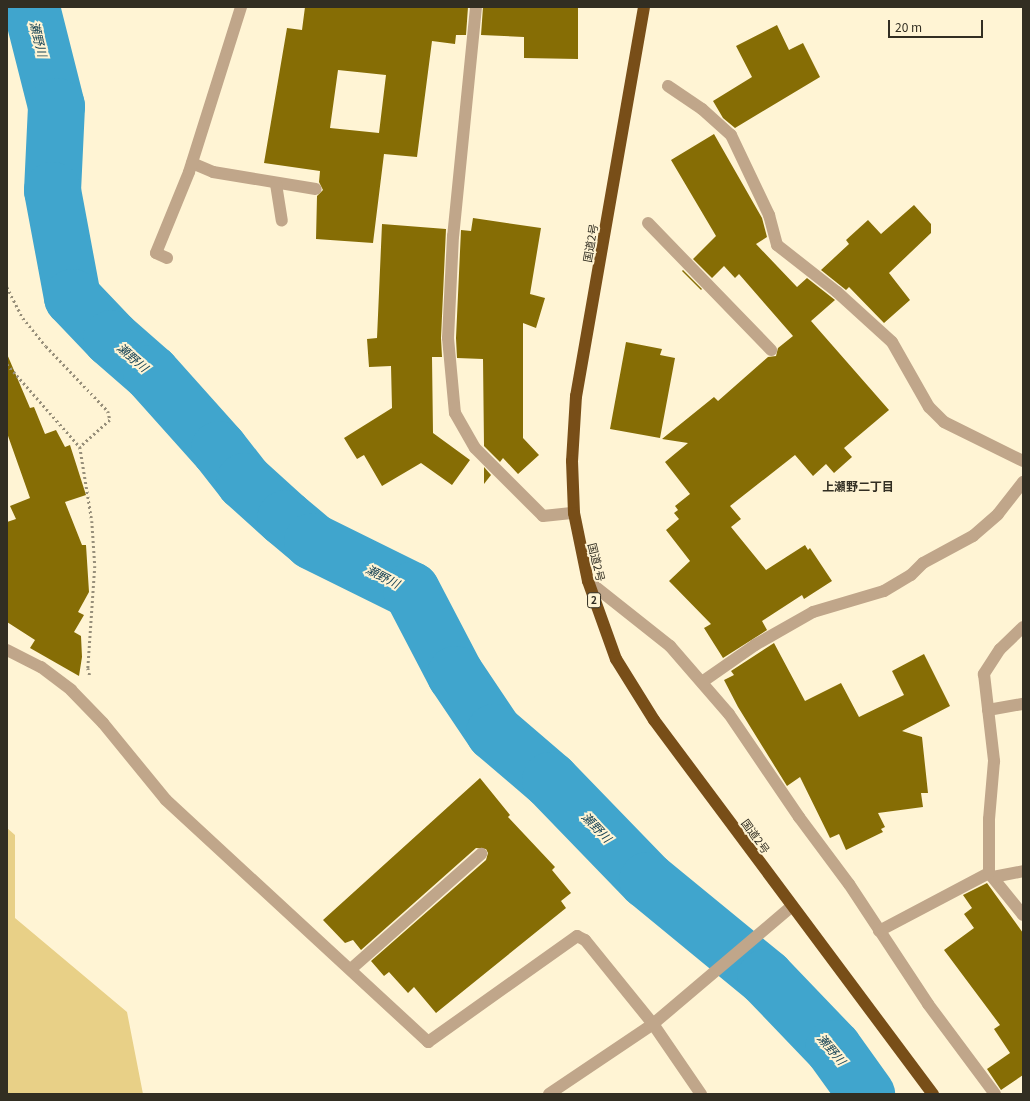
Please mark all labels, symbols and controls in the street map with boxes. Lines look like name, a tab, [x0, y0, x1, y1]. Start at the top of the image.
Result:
scale bar	[890, 12, 985, 38]
text: 20 m	[895, 18, 922, 35]
water label: 瀬野川	[28, 20, 50, 58]
street label: 国道2号	[580, 223, 600, 263]
water label: 瀬野川	[115, 340, 151, 374]
district label: 上瀬野二丁目	[822, 479, 894, 493]
street label: 国道2号	[586, 541, 608, 583]
water label: 瀬野川	[364, 561, 402, 591]
road number: 2	[587, 592, 601, 608]
water label: 瀬野川	[579, 809, 615, 845]
street label: 国道2号	[739, 816, 773, 856]
water label: 瀬野川	[815, 1031, 849, 1067]

